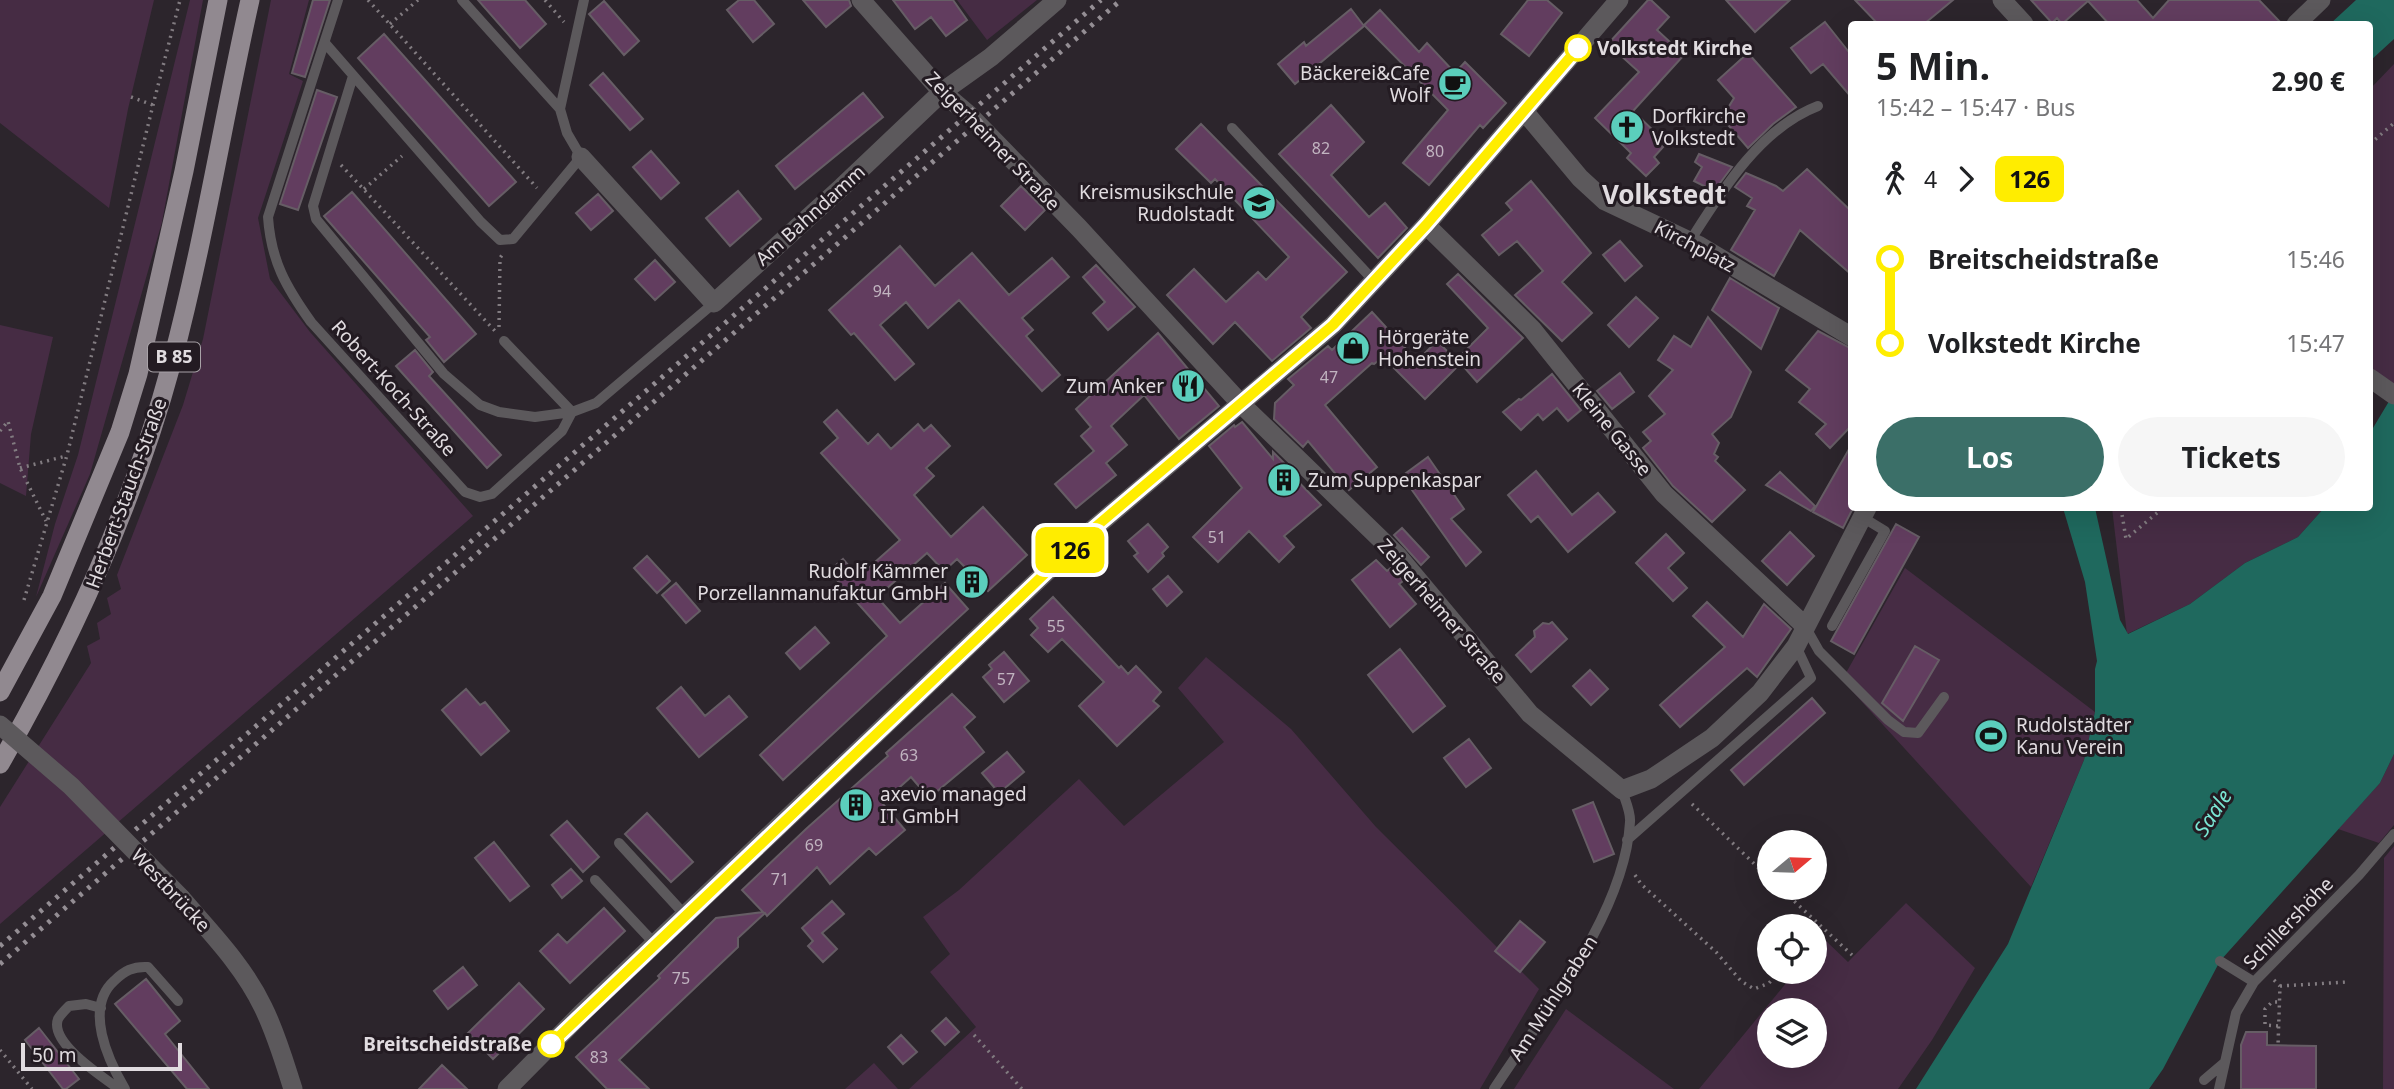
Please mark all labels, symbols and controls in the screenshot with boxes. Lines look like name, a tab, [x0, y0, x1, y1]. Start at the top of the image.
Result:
marker: Volkstedt Kirche	[1565, 35, 1591, 61]
place label: Volkstedt Kirche	[1597, 35, 1753, 61]
text: 5 Min.	[1876, 39, 1990, 91]
place label: Bäckerei&Cafe Wolf	[1300, 60, 1431, 108]
text: 2.90 €	[2271, 63, 2345, 99]
cafe icon: Bäckerei&Cafe Wolf	[1436, 65, 1474, 103]
street label: Zeigerheimer Straße	[920, 66, 1066, 216]
text: 15:42 – 15:47 · Bus	[1876, 91, 2075, 123]
place label: Dorfkirche Volkstedt	[1652, 103, 1746, 151]
church icon: Dorfkirche Volkstedt	[1608, 108, 1646, 146]
house number: 82	[1312, 137, 1330, 159]
house number: 80	[1426, 140, 1444, 162]
street label: Am Bahndamm	[750, 159, 870, 271]
icon: walk	[1876, 160, 1914, 198]
icon: forward	[1947, 160, 1985, 198]
text: 126	[2009, 162, 2050, 195]
text: 4	[1924, 163, 1937, 195]
district label: Volkstedt	[1602, 176, 1726, 212]
place label: Kreismusikschule Rudolstadt	[1079, 179, 1234, 227]
school or university icon: Kreismusikschule Rudolstadt	[1240, 184, 1278, 222]
street label: Kirchplatz	[1650, 214, 1740, 278]
text: Breitscheidstraße	[1928, 241, 2159, 277]
text: 15:46	[2286, 243, 2345, 275]
house number: 94	[873, 280, 891, 302]
street label: Robert-Koch-Straße	[326, 314, 462, 462]
place label: Hörgeräte Hohenstein	[1378, 324, 1481, 372]
text: Volkstedt Kirche	[1928, 325, 2141, 361]
text: 15:47	[2286, 327, 2345, 359]
shop icon: Hörgeräte Hohenstein	[1334, 329, 1372, 367]
road number: B 85	[148, 342, 200, 372]
house number: 47	[1320, 366, 1338, 388]
restaurant icon: Zum Anker	[1169, 367, 1207, 405]
place label: Zum Anker	[1066, 373, 1164, 399]
street label: Kleine Gasse	[1566, 377, 1658, 481]
street label: Herbert-Stauch-Straße	[79, 394, 173, 592]
button: Los	[1876, 417, 2104, 497]
button: Tickets	[2118, 417, 2345, 497]
building icon: Zum Suppenkaspar	[1265, 461, 1303, 499]
place label: Zum Suppenkaspar	[1308, 467, 1482, 493]
house number: 51	[1208, 526, 1226, 548]
line badge: 126	[1030, 527, 1110, 573]
text: 126	[1049, 533, 1091, 566]
street label: Zeigerheimer Straße	[1372, 533, 1512, 689]
place label: Rudolf Kämmer Porzellanmanufaktur GmbH	[697, 558, 948, 606]
building icon: Rudolf Kämmer Porzellanmanufaktur GmbH	[953, 563, 991, 601]
house number: 55	[1047, 615, 1065, 637]
house number: 57	[997, 668, 1015, 690]
place label: Rudolstädter Kanu Verein	[2016, 712, 2132, 760]
sports icon: Rudolstädter Kanu Verein	[1972, 717, 2010, 755]
house number: 63	[900, 744, 918, 766]
place label: axevio managed IT GmbH	[880, 781, 1027, 829]
water label: Saale	[2187, 784, 2238, 841]
building icon: axevio managed IT GmbH	[837, 786, 875, 824]
north arrow	[1757, 830, 1827, 900]
map controls	[1757, 830, 1827, 1068]
house number: 69	[805, 834, 823, 856]
street label: Westbrücke	[126, 843, 216, 937]
house number: 71	[771, 868, 789, 890]
street label: Schillershöhe	[2237, 871, 2339, 975]
button: locate	[1757, 914, 1827, 984]
street label: Am Mühlgraben	[1503, 930, 1603, 1066]
house number: 75	[672, 967, 690, 989]
button: layers	[1757, 998, 1827, 1068]
place label: Breitscheidstraße	[363, 1031, 532, 1057]
marker: Breitscheidstraße	[538, 1031, 564, 1057]
scale bar	[21, 1040, 182, 1072]
text: 50 m	[32, 1042, 76, 1068]
house number: 83	[590, 1046, 608, 1068]

